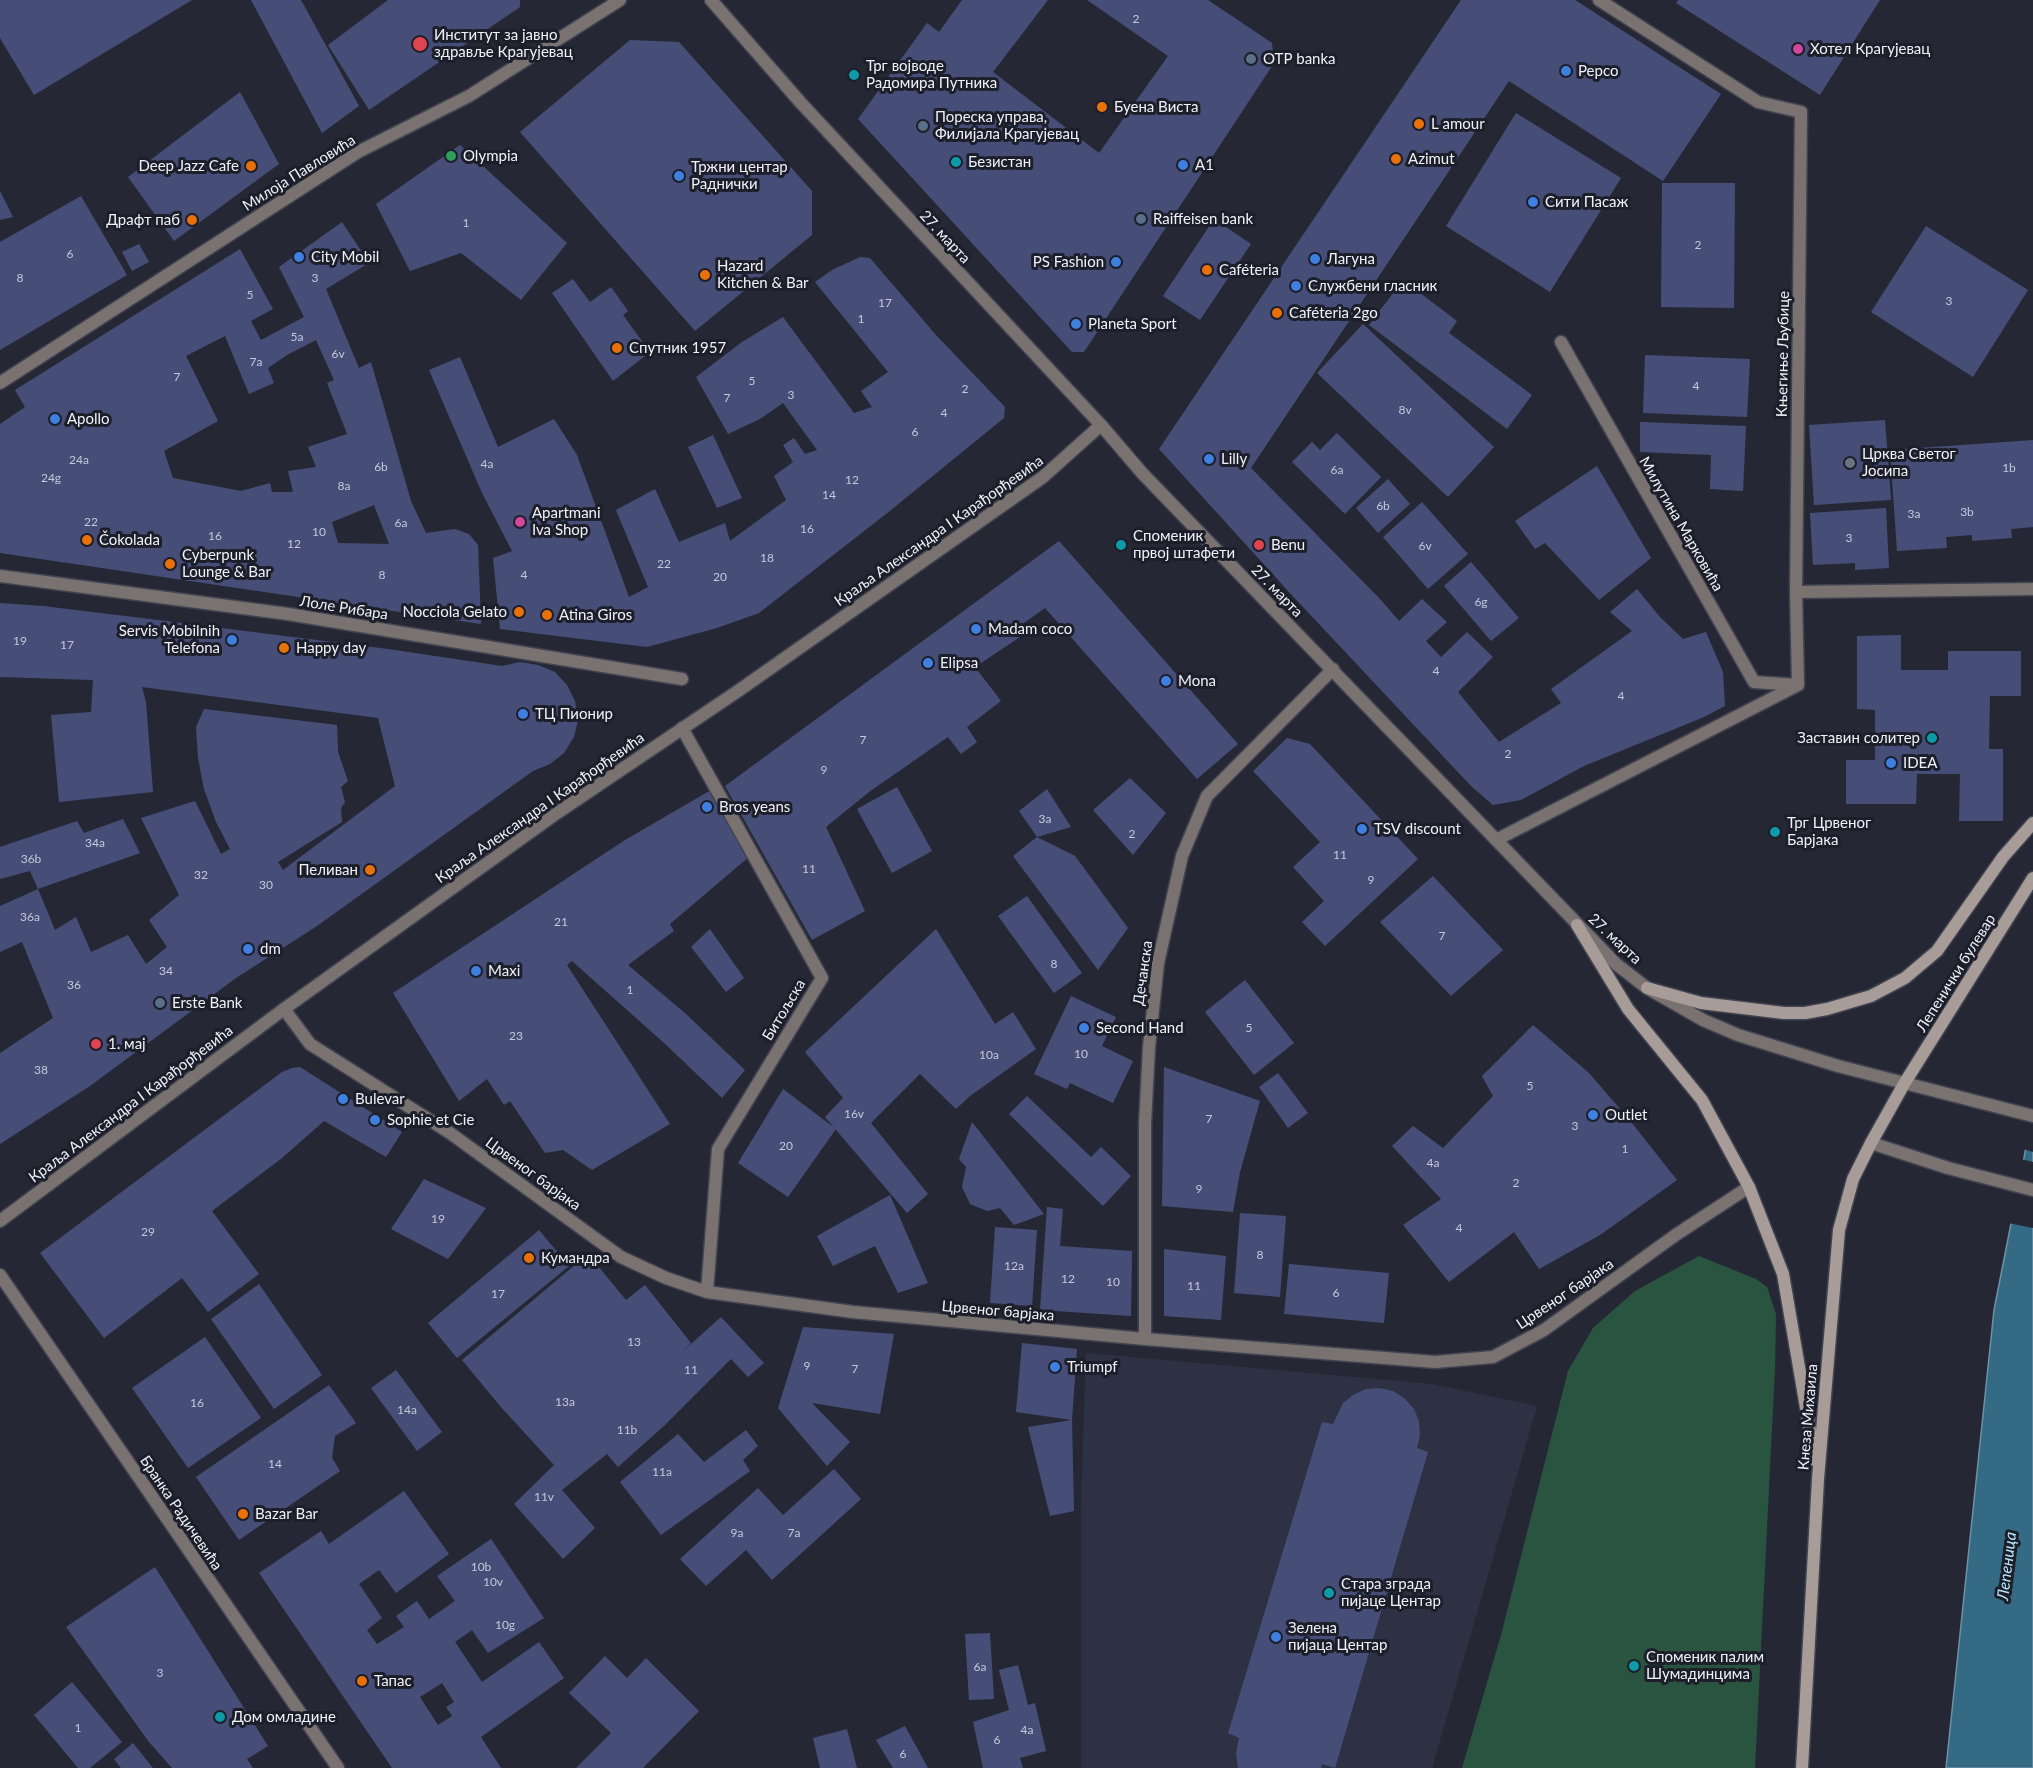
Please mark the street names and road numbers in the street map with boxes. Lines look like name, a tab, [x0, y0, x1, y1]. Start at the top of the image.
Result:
street label: Милоја Павловића	[239, 131, 359, 215]
street label: 27. марта	[916, 207, 974, 267]
street label: Књегиње Љубице	[1773, 291, 1793, 417]
street label: Краља Александра I Карађорђевића	[831, 452, 1047, 610]
street label: Милутина Марковића	[1635, 454, 1727, 594]
street label: 27. марта	[1248, 561, 1306, 621]
street label: Лоле Рибара	[299, 592, 389, 624]
street label: Краља Александра I Карађорђевића	[432, 729, 648, 887]
street label: 27. марта	[1585, 910, 1645, 968]
street label: Лепенички булевар	[1912, 911, 2000, 1035]
street label: Дечанска	[1130, 939, 1156, 1007]
street label: Битољска	[759, 976, 809, 1044]
street label: Краља Александра I Карађорђевића	[25, 1021, 237, 1187]
street label: Црвеног барјака	[482, 1133, 584, 1215]
street label: Црвеног барјака	[1513, 1255, 1617, 1333]
street label: Црвеног барјака	[941, 1297, 1055, 1325]
street label: Кнеза Михаила	[1794, 1363, 1822, 1471]
street label: Бранка Радичевића	[136, 1452, 226, 1574]

